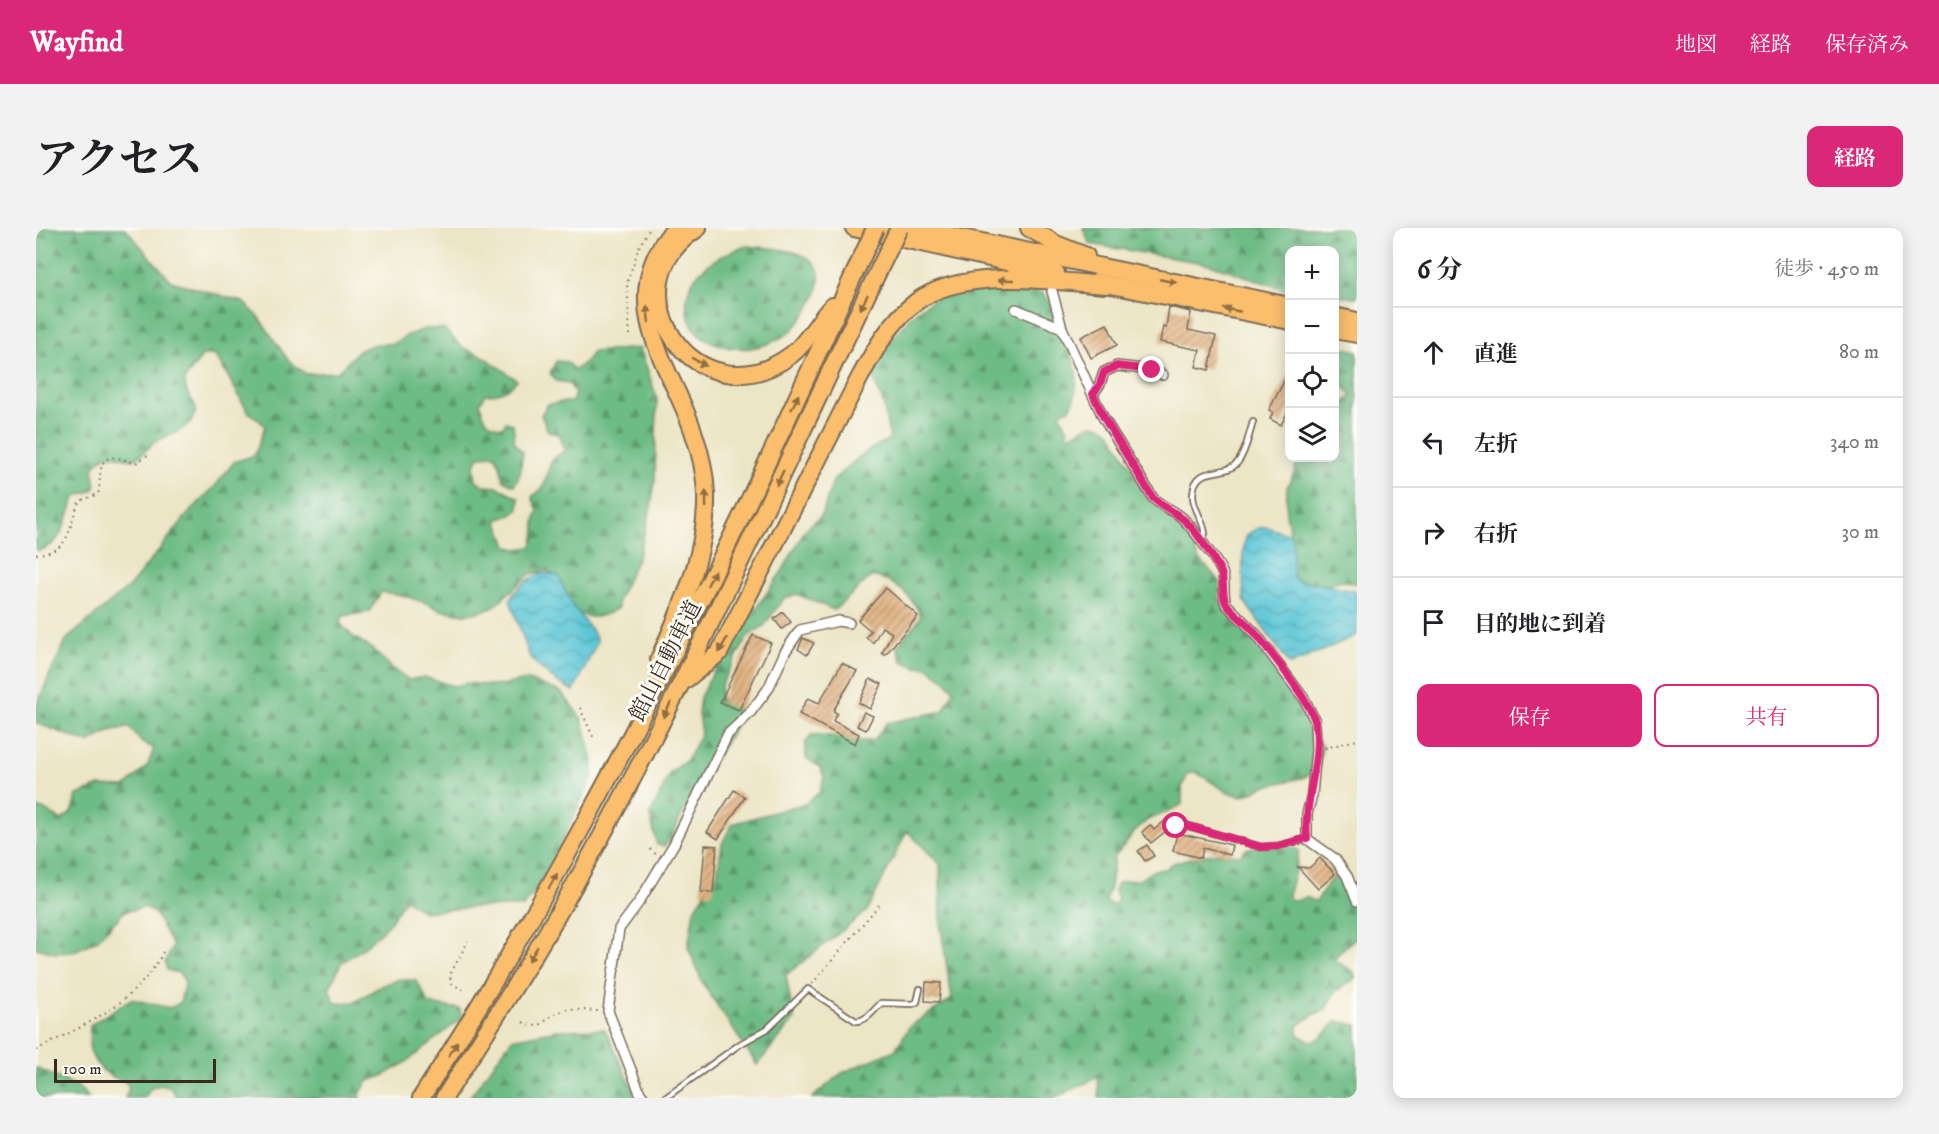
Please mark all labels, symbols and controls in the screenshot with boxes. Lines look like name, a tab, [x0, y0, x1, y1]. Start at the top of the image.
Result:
text: Wayfind	[30, 25, 123, 60]
text: 地図	[1675, 32, 1717, 58]
text: 経路	[1750, 32, 1792, 58]
text: 保存済み	[1825, 32, 1909, 58]
button: 経路	[1807, 126, 1903, 187]
text: アクセス	[36, 135, 203, 187]
map controls	[1285, 246, 1339, 462]
button: +	[1285, 246, 1339, 300]
text: 6 分	[1417, 254, 1462, 287]
text: 徒歩 · 450 m	[1774, 257, 1879, 282]
one-way arrow	[996, 275, 1015, 285]
one-way arrow	[1158, 277, 1177, 286]
one-way arrow	[859, 293, 868, 310]
button: −	[1285, 300, 1339, 354]
one-way arrow	[643, 305, 653, 324]
one-way arrow	[1222, 305, 1241, 314]
icon: ahead	[1417, 336, 1450, 369]
text: 80 m	[1839, 340, 1879, 365]
text: 直進	[1474, 341, 1518, 368]
button: locate	[1285, 354, 1339, 408]
route end	[1138, 356, 1164, 382]
one-way arrow	[691, 357, 708, 367]
one-way arrow	[790, 394, 799, 411]
button: layers	[1285, 408, 1339, 462]
icon: left	[1417, 426, 1450, 459]
text: 340 m	[1830, 430, 1879, 455]
text: 左折	[1474, 431, 1518, 458]
one-way arrow	[776, 469, 785, 486]
one-way arrow	[701, 489, 710, 508]
icon: right	[1417, 516, 1450, 549]
text: 30 m	[1841, 520, 1879, 545]
text: 右折	[1474, 521, 1518, 548]
one-way arrow	[707, 570, 716, 587]
street label: 館山自動車道	[624, 596, 708, 726]
icon: arrive	[1417, 606, 1450, 639]
text: 目的地に到着	[1474, 611, 1606, 638]
one-way arrow	[718, 636, 728, 653]
button: 保存	[1417, 684, 1642, 747]
button: 共有	[1654, 684, 1879, 747]
one-way arrow	[662, 701, 672, 718]
route start	[1162, 812, 1188, 838]
one-way arrow	[547, 873, 558, 889]
one-way arrow	[528, 946, 539, 962]
one-way arrow	[447, 1041, 458, 1057]
scale bar	[54, 1056, 216, 1084]
text: 100 m	[63, 1059, 102, 1079]

